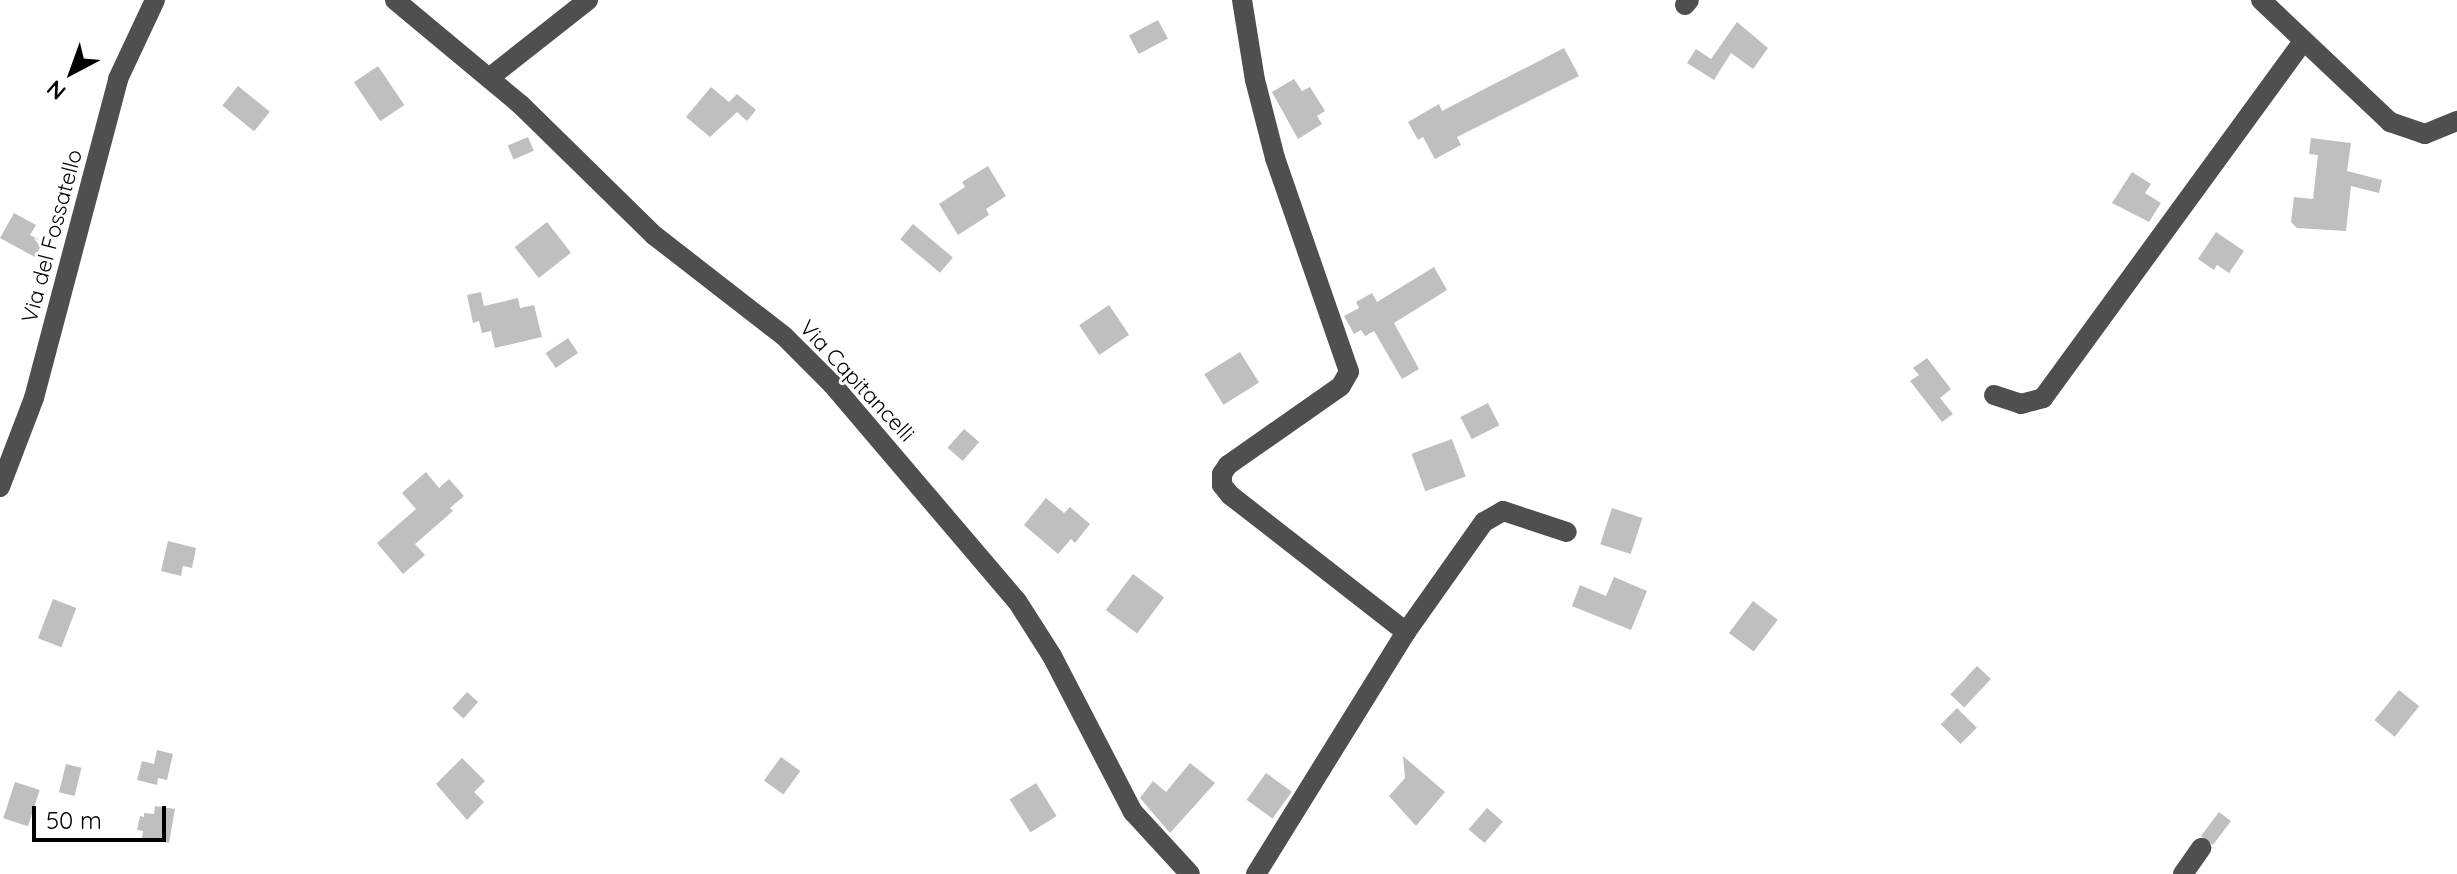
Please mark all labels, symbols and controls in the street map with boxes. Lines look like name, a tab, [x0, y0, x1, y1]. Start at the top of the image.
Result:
north arrow	[32, 32, 112, 112]
text: N	[41, 74, 72, 106]
street label: Via del Fossatello	[16, 147, 88, 325]
street label: Via Capitancelli	[794, 315, 920, 447]
scale bar	[36, 790, 170, 840]
text: 50 m	[46, 805, 102, 835]

